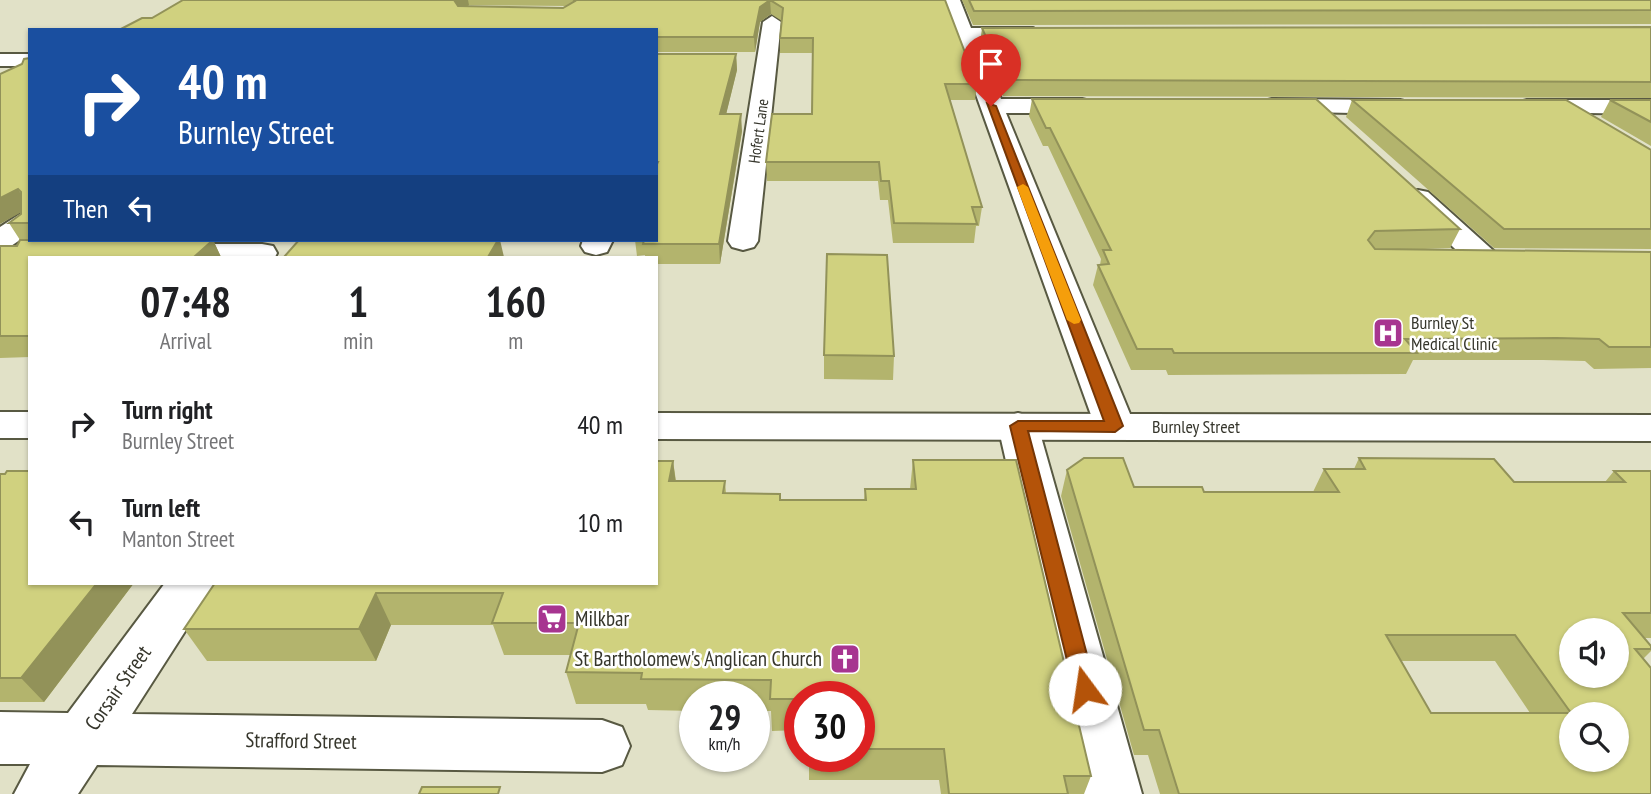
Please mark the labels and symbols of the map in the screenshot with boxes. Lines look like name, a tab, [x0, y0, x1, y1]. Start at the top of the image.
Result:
pin	[961, 34, 1021, 106]
street label: Hofert Lane	[744, 97, 772, 165]
place label: Burnley St Medical Clinic	[1411, 311, 1498, 355]
hospital icon: Burnley St Medical Clinic	[1371, 316, 1405, 350]
street label: Burnley Street	[1152, 415, 1240, 438]
supermarket icon: Milkbar	[535, 602, 569, 636]
place label: Milkbar	[575, 605, 629, 632]
street label: Corsair Street	[79, 640, 157, 735]
church icon: St Bartholomew's Anglican Church	[828, 642, 862, 676]
place label: St Bartholomew's Anglican Church	[574, 645, 822, 672]
position arrow	[1048, 652, 1122, 726]
speed limit sign: 30	[784, 681, 875, 772]
street label: Strafford Street	[245, 726, 357, 755]

